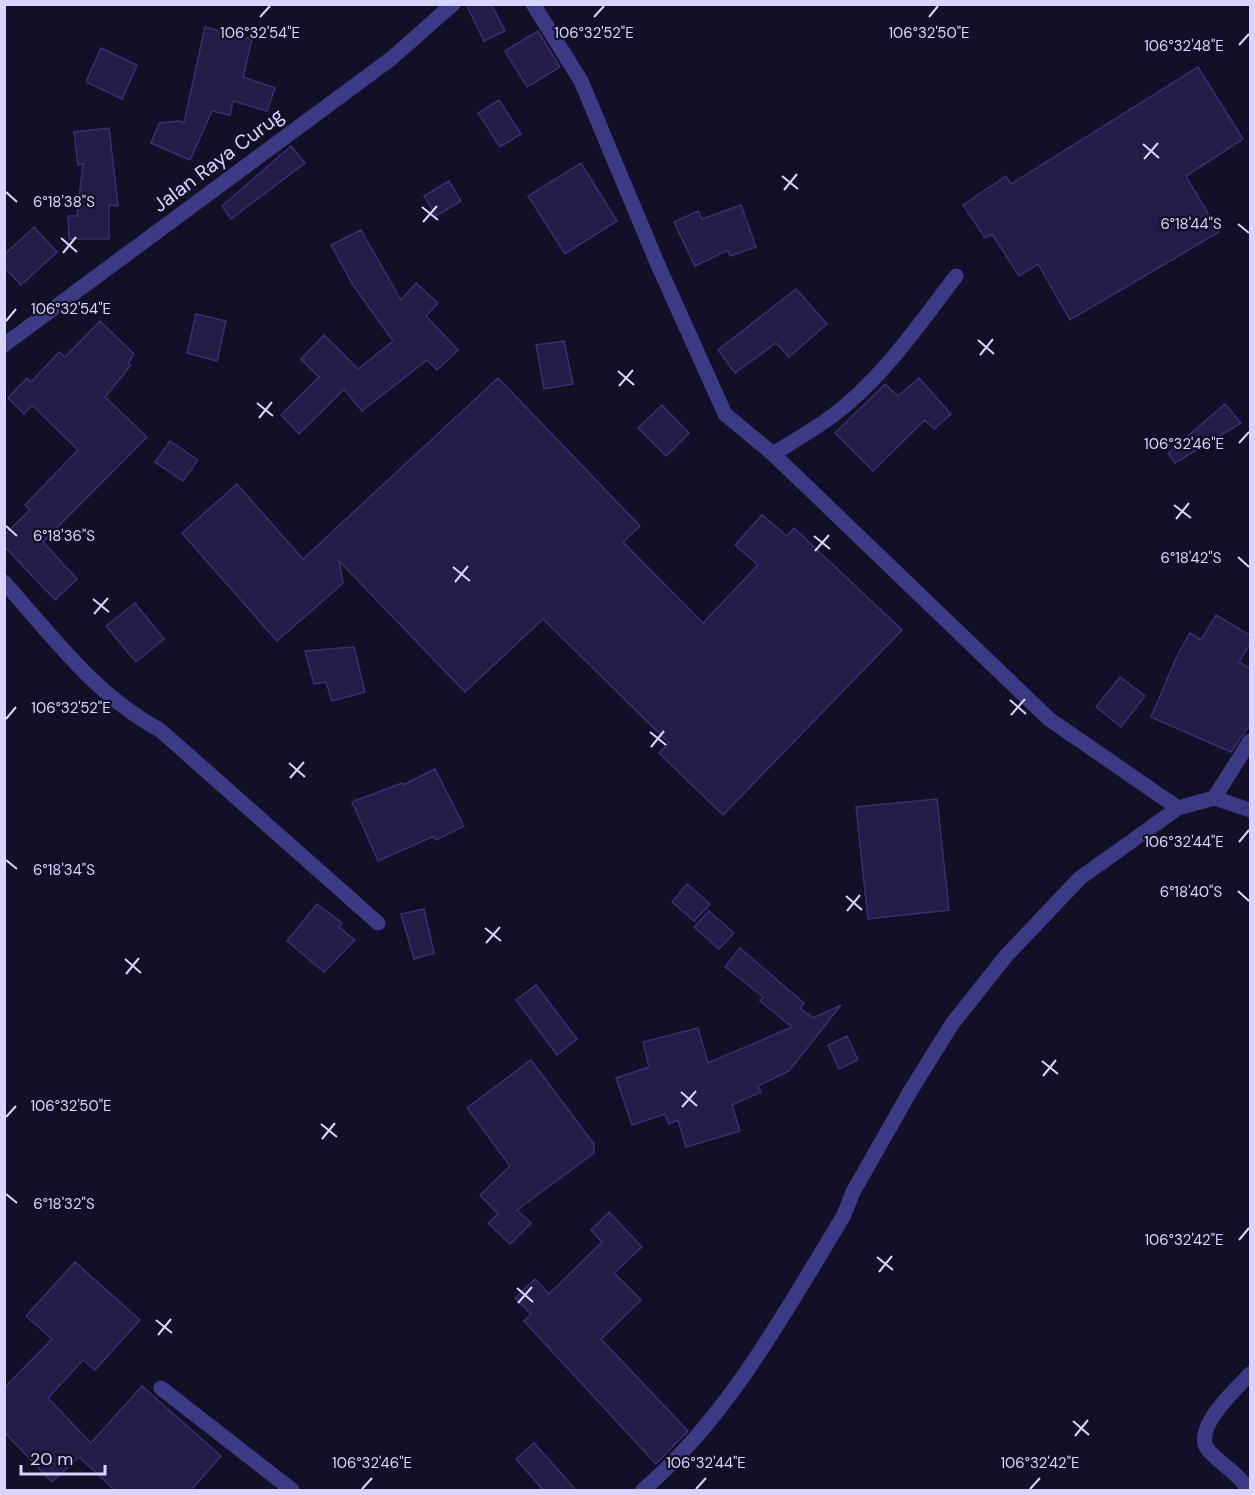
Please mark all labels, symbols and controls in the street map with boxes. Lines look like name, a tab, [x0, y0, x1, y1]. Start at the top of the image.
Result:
text: 106°32'54"E	[220, 23, 300, 43]
text: 106°32'52"E	[554, 23, 634, 43]
text: 106°32'50"E	[888, 23, 970, 43]
text: 106°32'48"E	[1144, 36, 1224, 56]
street label: Jalan Raya Curug	[147, 102, 289, 218]
text: 6°18'38"S	[33, 192, 95, 212]
text: 6°18'44"S	[1160, 214, 1222, 234]
text: 106°32'54"E	[31, 299, 111, 319]
text: 106°32'46"E	[1144, 434, 1224, 454]
text: 6°18'36"S	[33, 526, 95, 546]
text: 6°18'42"S	[1161, 548, 1222, 568]
text: 106°32'52"E	[31, 698, 111, 718]
text: 106°32'44"E	[1144, 832, 1224, 852]
text: 6°18'34"S	[33, 860, 95, 880]
text: 6°18'40"S	[1160, 882, 1222, 902]
text: 106°32'50"E	[30, 1096, 112, 1116]
text: 6°18'32"S	[33, 1194, 95, 1214]
text: 106°32'42"E	[1144, 1230, 1224, 1250]
scale bar	[21, 1438, 105, 1476]
text: 20 m	[30, 1447, 73, 1471]
text: 106°32'46"E	[332, 1453, 412, 1473]
text: 106°32'44"E	[666, 1453, 746, 1473]
text: 106°32'42"E	[1000, 1453, 1080, 1473]

